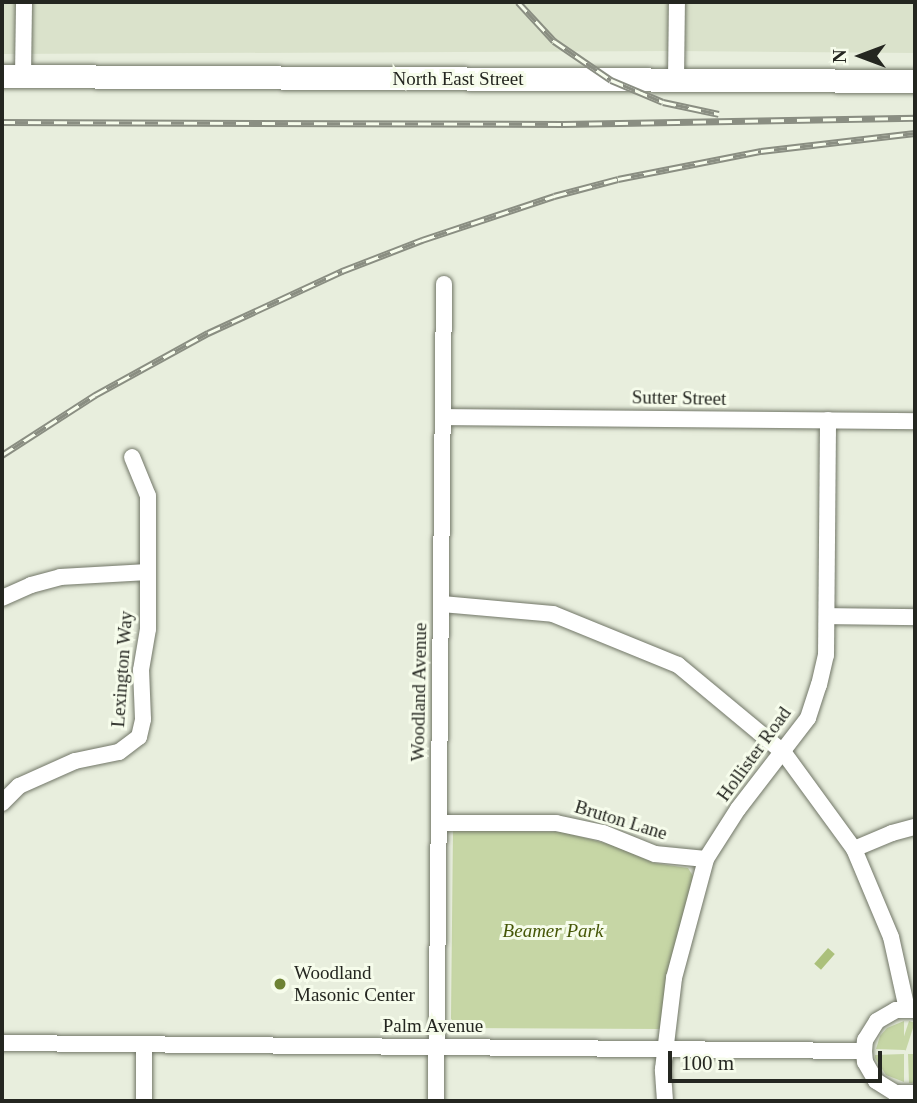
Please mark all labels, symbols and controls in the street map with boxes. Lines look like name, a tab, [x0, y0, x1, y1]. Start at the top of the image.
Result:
north arrow	[826, 21, 896, 91]
text: N	[829, 49, 850, 63]
street label: North East Street	[393, 68, 523, 90]
street label: Sutter Street	[632, 386, 726, 410]
street label: Lexington Way	[107, 610, 137, 728]
street label: Woodland Avenue	[406, 622, 432, 762]
street label: Hollister Road	[712, 702, 796, 806]
street label: Bruton Lane	[572, 795, 670, 845]
park label: Beamer Park	[503, 920, 603, 942]
place label: Woodland Masonic Center	[294, 962, 415, 1006]
marker: Woodland Masonic Center	[272, 976, 288, 992]
street label: Palm Avenue	[382, 1015, 484, 1037]
scale bar	[672, 1036, 886, 1080]
text: 100 m	[681, 1051, 734, 1075]

